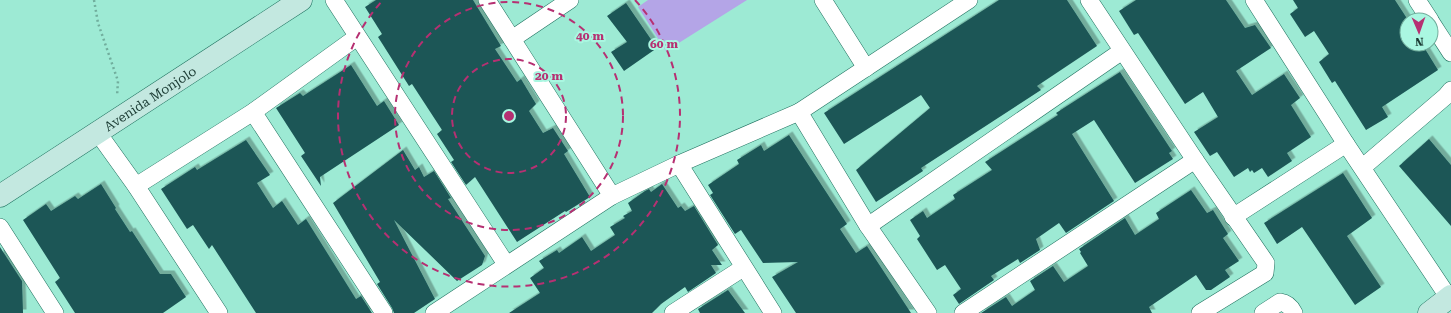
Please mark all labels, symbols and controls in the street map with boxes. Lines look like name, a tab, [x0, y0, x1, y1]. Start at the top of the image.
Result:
north arrow	[1399, 12, 1439, 52]
text: 40 m	[576, 29, 604, 43]
text: N	[1414, 35, 1424, 48]
text: 60 m	[650, 37, 678, 51]
street label: Avenida Monjolo	[101, 63, 199, 134]
text: 20 m	[535, 69, 563, 83]
centre of rings	[502, 109, 516, 123]

